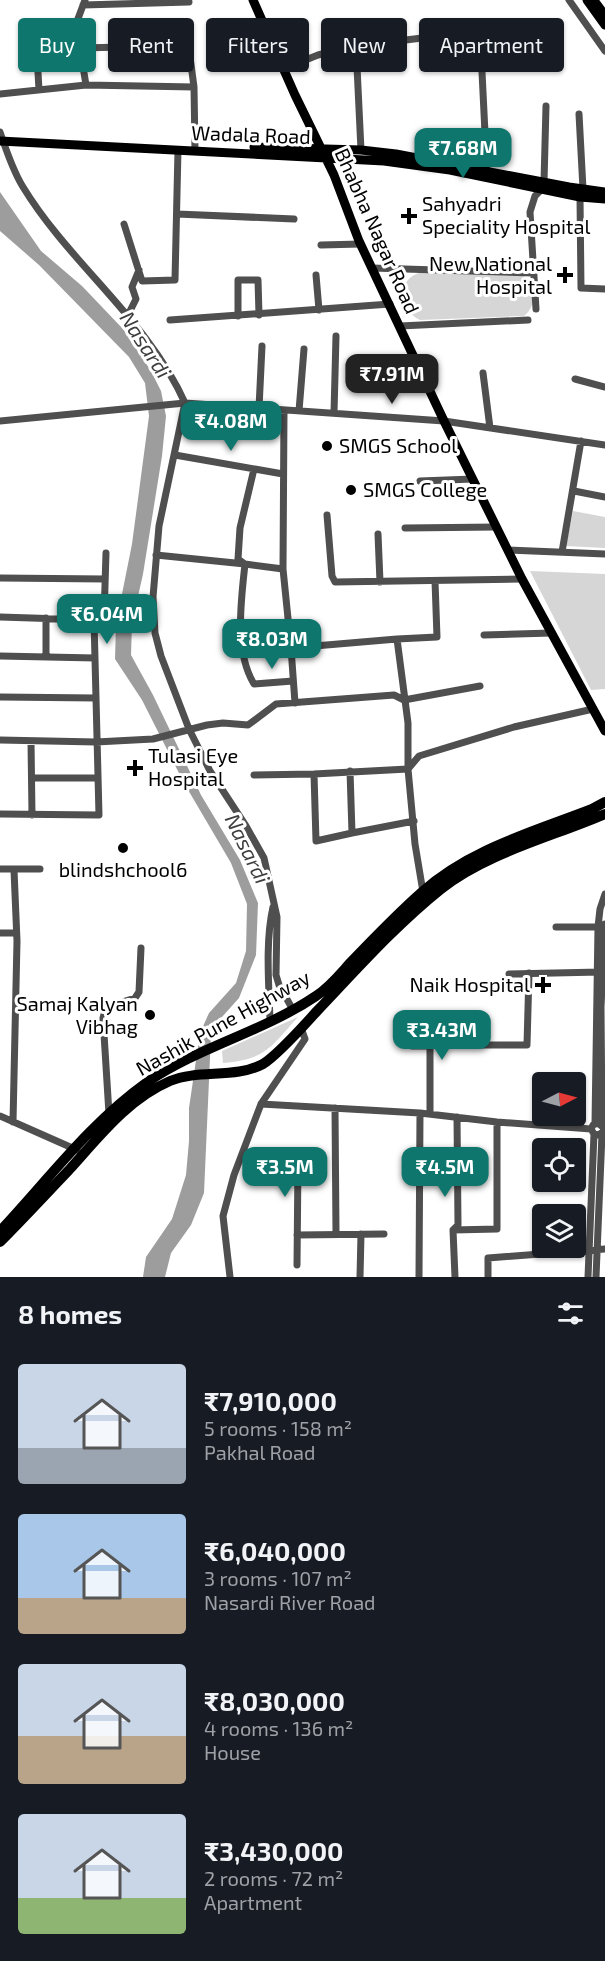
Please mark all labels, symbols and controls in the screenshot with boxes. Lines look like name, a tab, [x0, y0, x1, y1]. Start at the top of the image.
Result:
chip: Buy	[18, 18, 96, 72]
chip: Rent	[108, 18, 194, 72]
chip: Filters	[206, 18, 309, 72]
chip: New	[321, 18, 407, 72]
chip: Apartment	[419, 18, 564, 72]
street label: Wadala Road	[191, 120, 311, 148]
pin: ₹7.68M	[414, 128, 512, 179]
text: ₹7.68M	[429, 135, 498, 159]
street label: Bhabha Nagar Road	[331, 144, 425, 317]
place label: Sahyadri Speciality Hospital	[422, 191, 590, 238]
marker: Sahyadri Speciality Hospital	[400, 207, 418, 225]
place label: New National Hospital	[429, 251, 552, 298]
marker: New National Hospital	[556, 266, 574, 284]
water label: Nasardi	[115, 306, 177, 382]
pin: ₹7.91M	[343, 354, 441, 405]
text: ₹7.91M	[359, 361, 425, 385]
pin: ₹4.08M	[182, 401, 280, 452]
text: ₹4.08M	[195, 408, 267, 432]
place label: SMGS School	[339, 433, 457, 457]
marker: SMGS School	[320, 439, 334, 453]
place label: SMGS College	[363, 477, 487, 501]
marker: SMGS College	[344, 483, 358, 497]
pin: ₹6.04M	[58, 594, 156, 645]
text: ₹6.04M	[71, 601, 143, 625]
pin: ₹8.03M	[223, 619, 321, 670]
text: ₹8.03M	[236, 626, 308, 650]
place label: Tulasi Eye Hospital	[148, 743, 238, 790]
marker: Tulasi Eye Hospital	[126, 759, 144, 777]
water label: Nasardi	[221, 809, 276, 887]
marker: blindshchool6	[116, 841, 130, 855]
place label: blindshchool6	[59, 857, 187, 881]
street label: Nashik Pune Highway	[131, 964, 314, 1080]
place label: Naik Hospital	[410, 972, 530, 996]
marker: Naik Hospital	[534, 976, 552, 994]
place label: Samaj Kalyan Vibhag	[16, 991, 138, 1038]
marker: Samaj Kalyan Vibhag	[143, 1008, 157, 1022]
pin: ₹3.43M	[393, 1010, 491, 1061]
text: ₹3.43M	[407, 1017, 477, 1041]
north arrow	[532, 1072, 586, 1126]
map controls	[532, 1072, 586, 1258]
button: locate	[532, 1138, 586, 1192]
pin: ₹3.5M	[243, 1147, 327, 1198]
pin: ₹4.5M	[403, 1147, 487, 1198]
text: ₹3.5M	[256, 1154, 314, 1178]
text: ₹4.5M	[416, 1154, 474, 1178]
button: layers	[532, 1204, 586, 1258]
icon: filters	[554, 1297, 587, 1330]
text: 8 homes	[18, 1298, 122, 1329]
text: ₹7,910,000	[204, 1385, 337, 1416]
icon: home	[66, 1388, 138, 1460]
text: 5 rooms · 158 m²	[204, 1416, 352, 1440]
text: Pakhal Road	[204, 1440, 315, 1464]
text: ₹6,040,000	[204, 1535, 346, 1566]
icon: home	[66, 1538, 138, 1610]
text: 3 rooms · 107 m²	[204, 1566, 352, 1590]
text: Nasardi River Road	[204, 1590, 376, 1614]
text: ₹8,030,000	[204, 1685, 345, 1716]
icon: home	[66, 1688, 138, 1760]
text: 4 rooms · 136 m²	[204, 1716, 353, 1740]
text: House	[204, 1740, 261, 1764]
text: ₹3,430,000	[204, 1835, 344, 1866]
icon: home	[66, 1838, 138, 1910]
text: 2 rooms · 72 m²	[204, 1866, 343, 1890]
text: Apartment	[204, 1890, 302, 1914]

